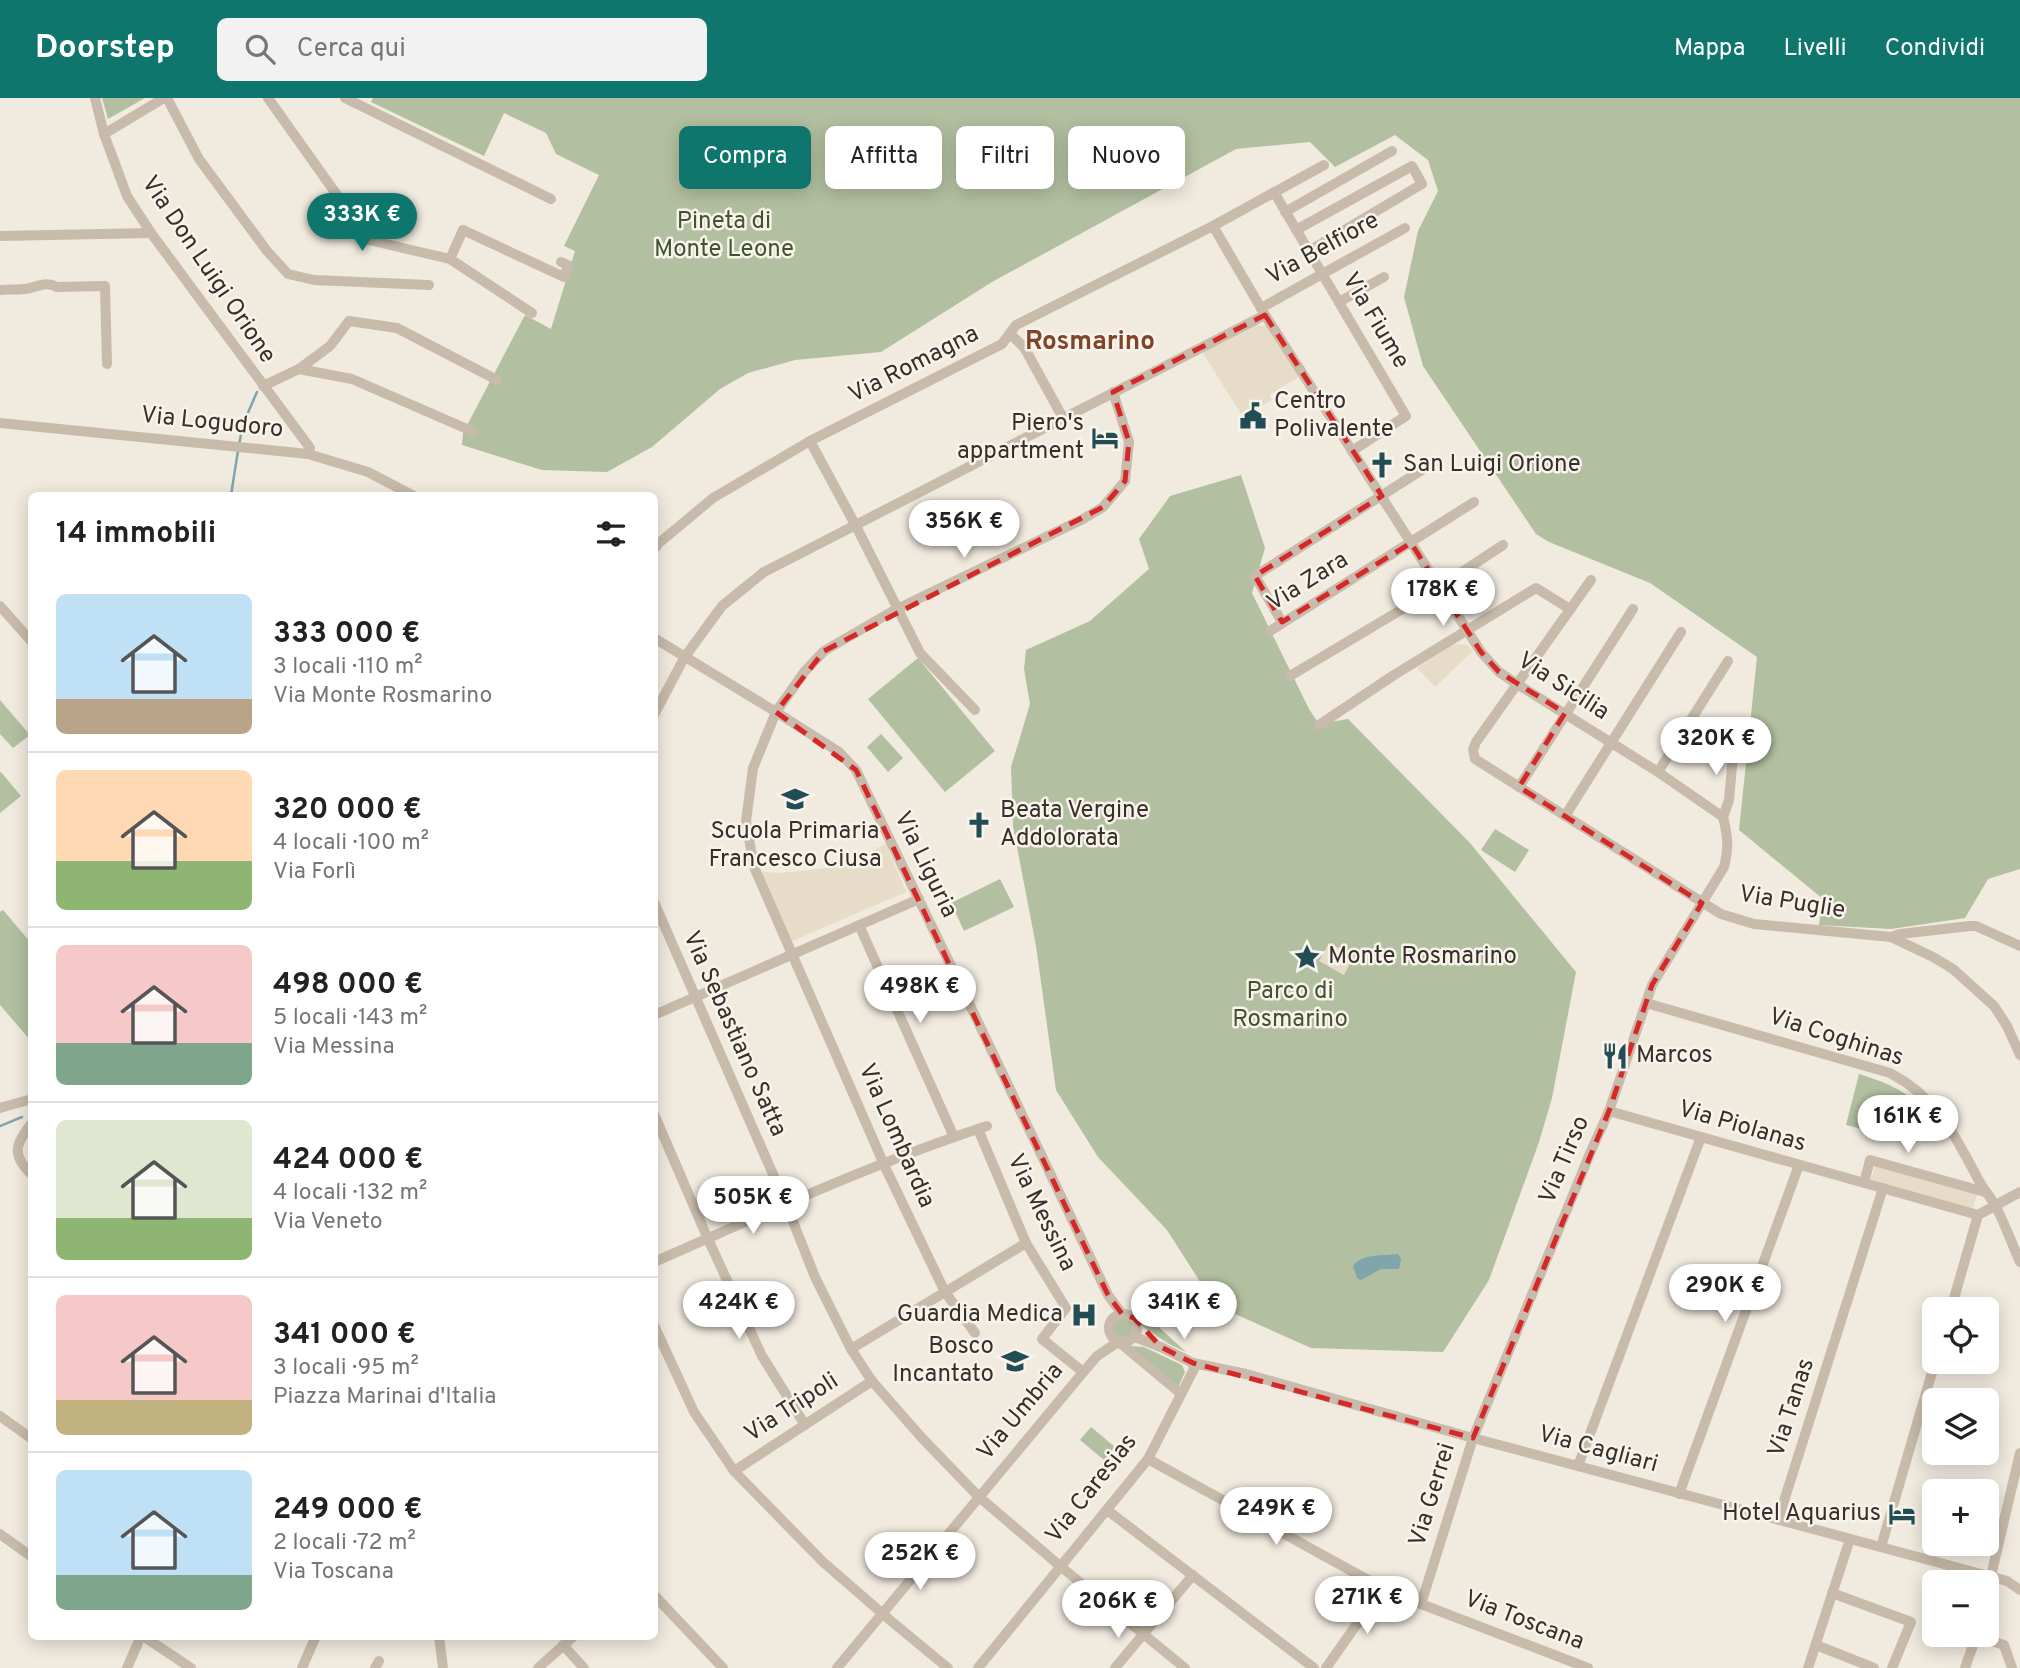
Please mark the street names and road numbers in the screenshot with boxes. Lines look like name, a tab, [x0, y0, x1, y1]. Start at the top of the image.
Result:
street label: Via Don Luigi Orione	[134, 170, 282, 370]
street label: Via Belfiore	[1261, 206, 1385, 292]
street label: Via Fiume	[1335, 267, 1415, 375]
street label: Via Romagna	[844, 319, 984, 411]
street label: Via Logudoro	[139, 401, 285, 445]
street label: Via Zara	[1262, 545, 1354, 619]
street label: Via Sicilia	[1511, 646, 1615, 728]
street label: Via Liguria	[886, 807, 964, 923]
street label: Via Puglie	[1737, 880, 1847, 926]
street label: Via Sebastiano Satta	[675, 927, 793, 1141]
street label: Via Coghinas	[1765, 1002, 1907, 1074]
street label: Via Lombardia	[851, 1059, 941, 1213]
street label: Via Piolanas	[1675, 1094, 1809, 1160]
street label: Via Tirso	[1533, 1112, 1597, 1208]
street label: Via Messina	[1000, 1149, 1082, 1277]
street label: Via Tanas	[1762, 1355, 1822, 1461]
street label: Via Umbria	[972, 1357, 1070, 1467]
street label: Via Tripoli	[739, 1367, 845, 1449]
street label: Via Cagliari	[1535, 1420, 1661, 1480]
street label: Via Caresias	[1040, 1428, 1144, 1550]
street label: Via Gerrei	[1403, 1440, 1463, 1550]
street label: Via Toscana	[1460, 1584, 1588, 1658]

